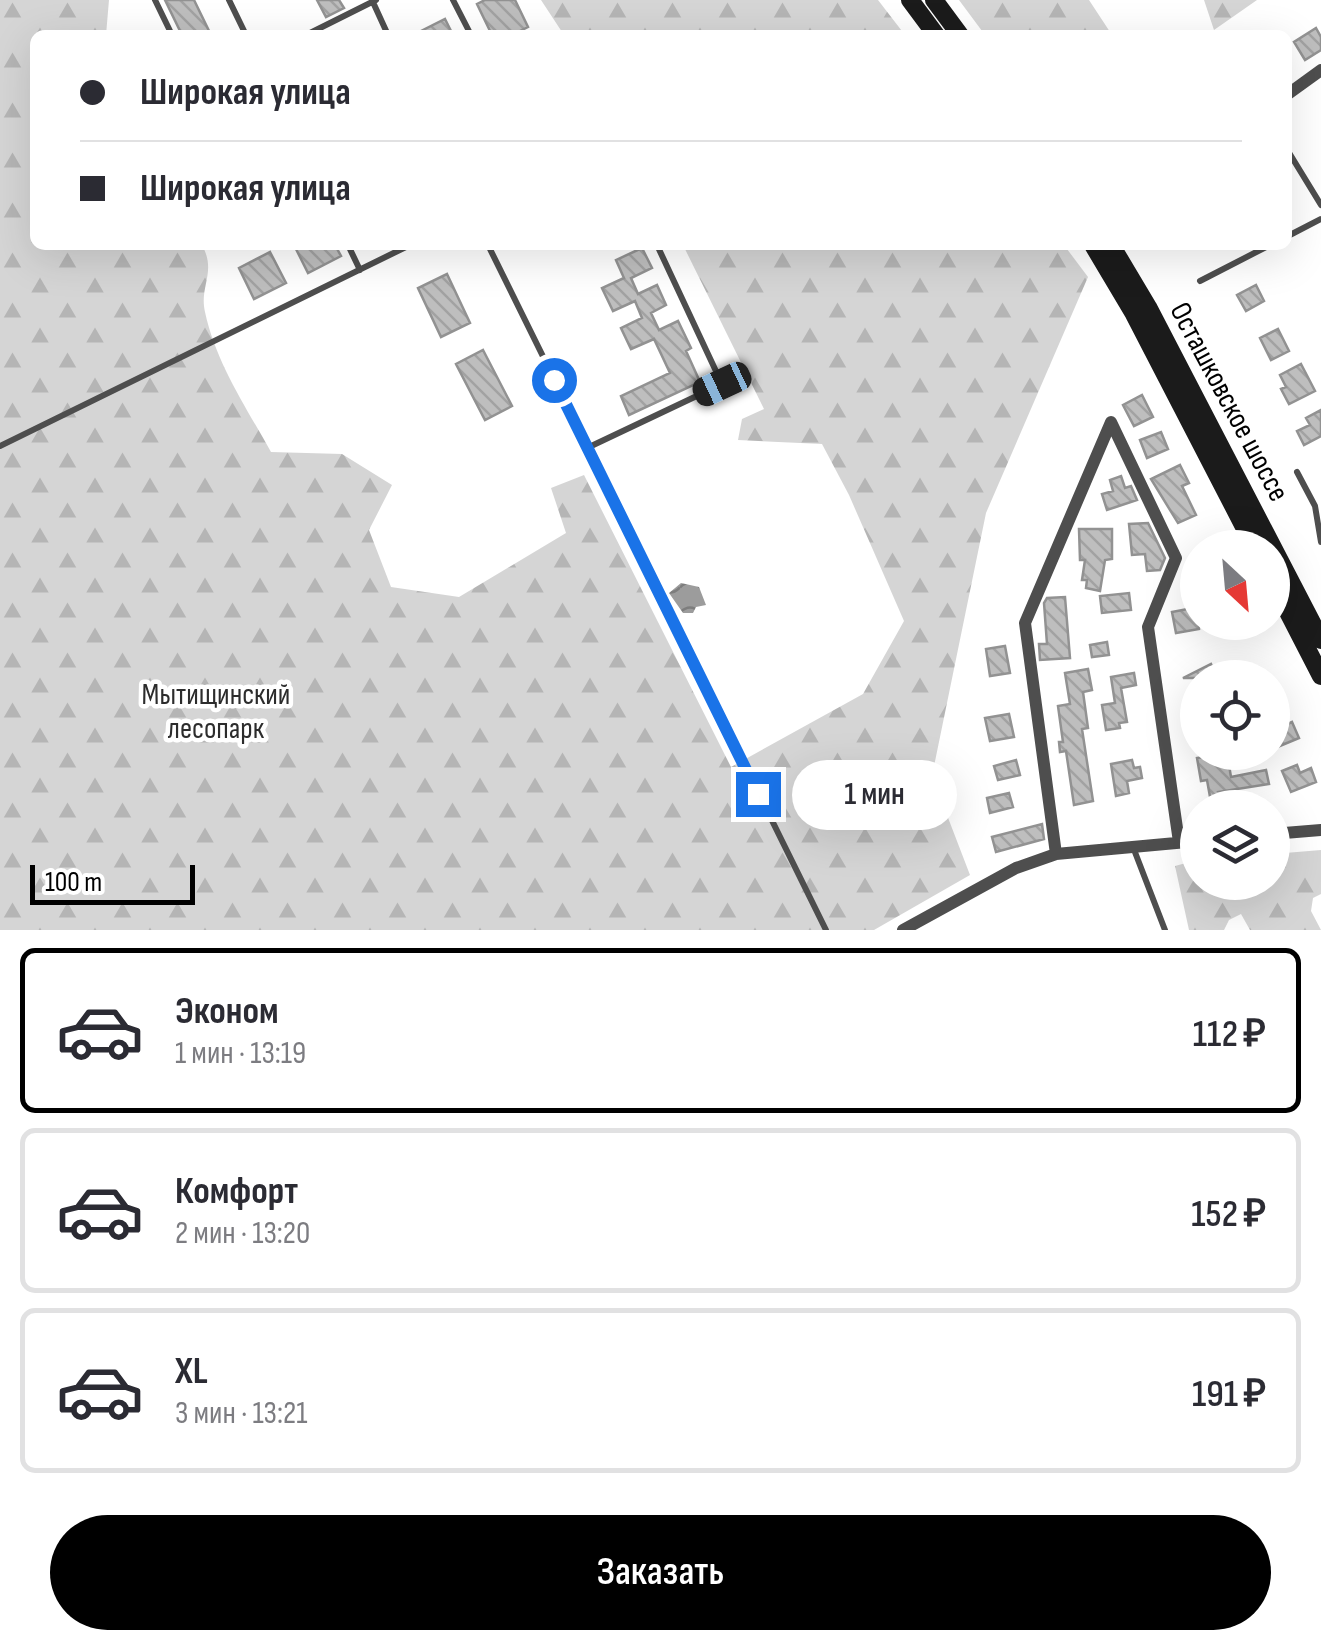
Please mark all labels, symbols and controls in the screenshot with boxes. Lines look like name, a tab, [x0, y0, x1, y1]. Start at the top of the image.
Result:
text: Широкая улица	[140, 70, 351, 115]
text: Широкая улица	[140, 166, 351, 211]
street label: Осташковское шоссе	[1161, 296, 1297, 508]
route start	[532, 358, 577, 403]
car	[688, 358, 756, 410]
north arrow	[1180, 530, 1290, 640]
map controls	[1180, 530, 1290, 900]
button: locate	[1180, 660, 1290, 770]
park label: Мытищинский лесопарк	[142, 677, 290, 747]
callout: 1 мин	[793, 759, 958, 829]
route end	[736, 772, 781, 817]
text: 1 мин	[844, 775, 905, 814]
button: layers	[1180, 790, 1290, 900]
scale bar	[30, 860, 195, 904]
text: 100 m	[45, 866, 102, 899]
icon: car	[55, 986, 145, 1076]
text: Эконом	[175, 989, 279, 1034]
text: 112 ₽	[1193, 1012, 1266, 1057]
text: 1 мин · 13:19	[175, 1034, 306, 1073]
icon: car	[55, 1166, 145, 1256]
text: Комфорт	[175, 1169, 298, 1214]
text: 152 ₽	[1191, 1192, 1266, 1237]
text: 2 мин · 13:20	[175, 1214, 310, 1253]
icon: car	[55, 1346, 145, 1436]
text: XL	[175, 1349, 208, 1394]
text: 191 ₽	[1192, 1372, 1266, 1417]
text: 3 мин · 13:21	[175, 1394, 308, 1433]
button: Заказать	[50, 1515, 1271, 1630]

